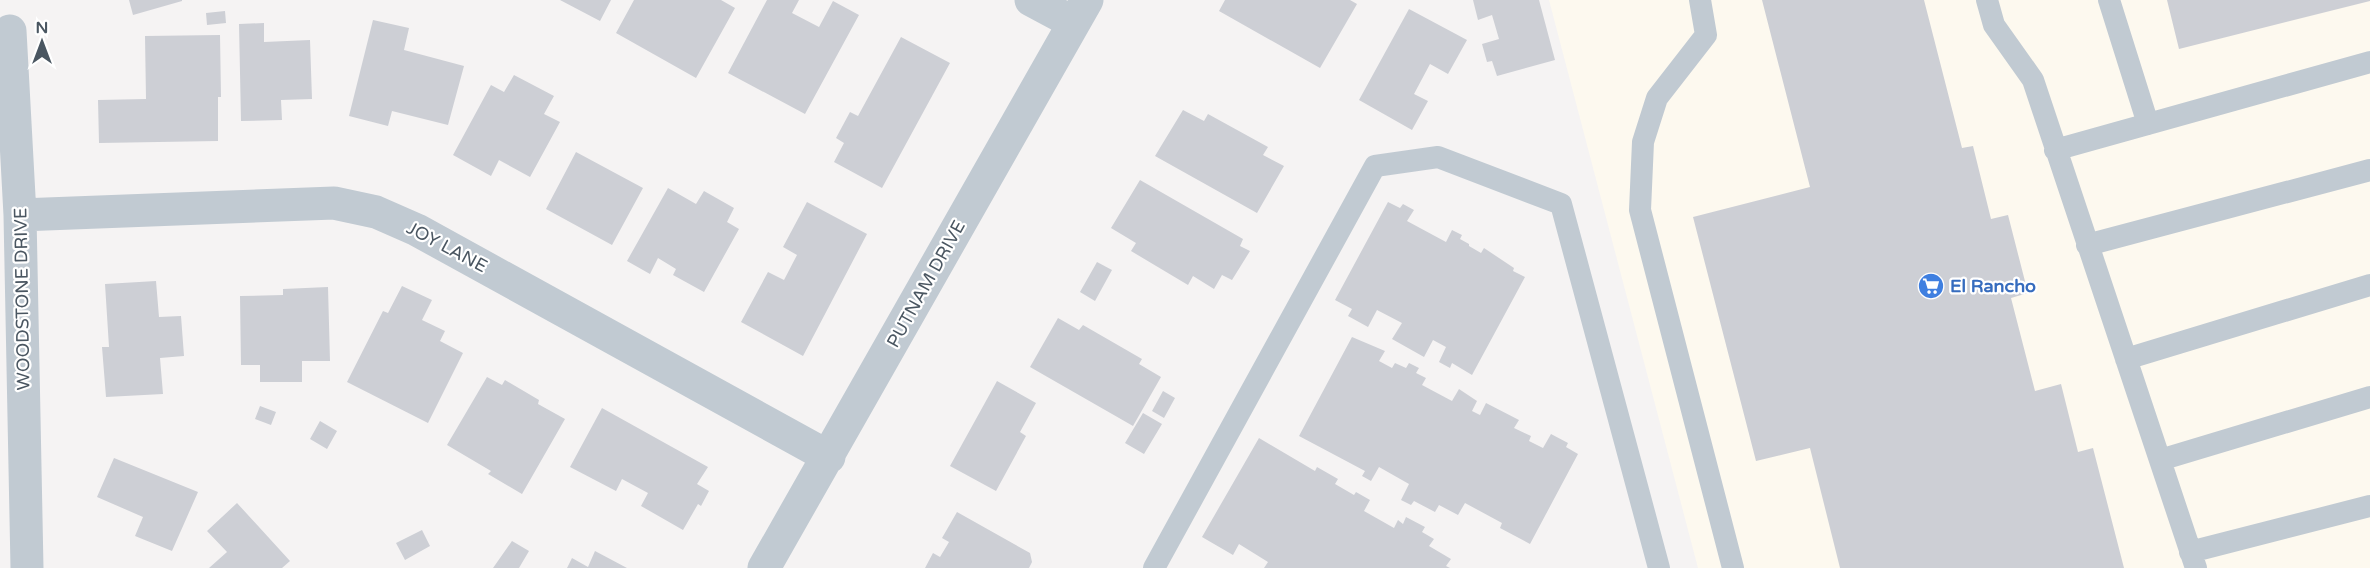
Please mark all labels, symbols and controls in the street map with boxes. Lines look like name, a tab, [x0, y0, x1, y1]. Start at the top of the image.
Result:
north arrow	[12, 12, 72, 72]
text: N	[36, 18, 48, 38]
street label: WOODSTONE DRIVE	[9, 208, 35, 390]
street label: JOY LANE	[403, 217, 491, 277]
street label: PUTNAM DRIVE	[882, 217, 970, 351]
supermarket icon: El Rancho	[1916, 271, 1946, 301]
place label: El Rancho	[1950, 275, 2036, 297]

